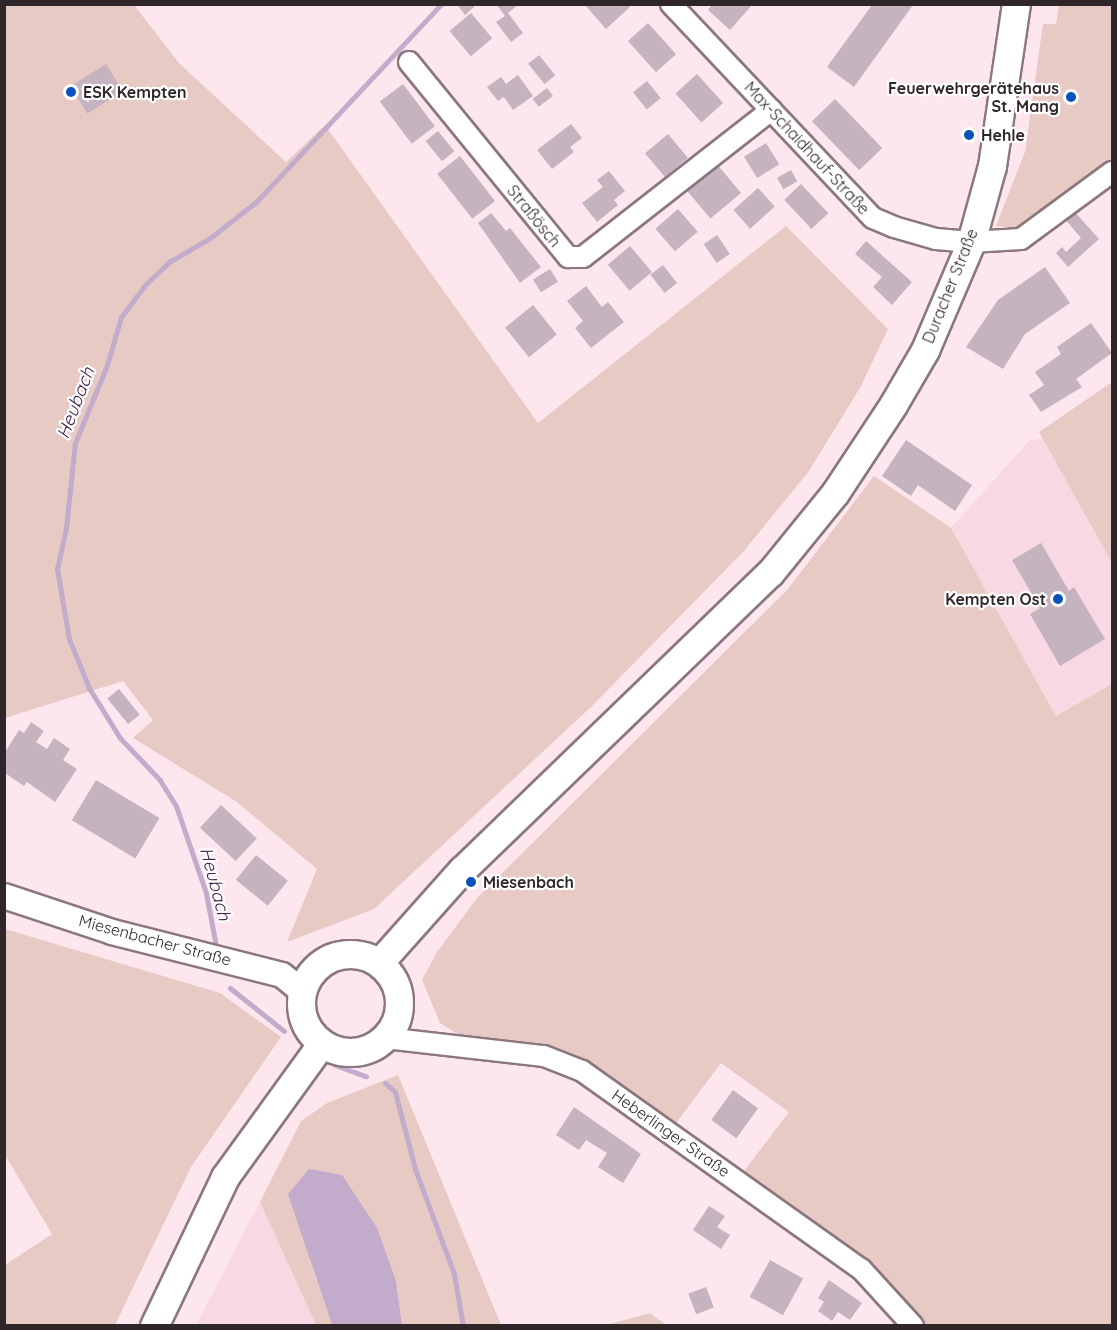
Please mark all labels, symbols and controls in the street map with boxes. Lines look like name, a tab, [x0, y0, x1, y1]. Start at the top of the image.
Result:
street label: Max-Schaidhauf-Straße	[740, 78, 874, 218]
place label: Feuerwehrgerätehaus St. Mang	[888, 78, 1059, 116]
place label: ESK Kempten	[83, 82, 186, 102]
marker: ESK Kempten	[64, 85, 78, 99]
marker: Feuerwehrgerätehaus St. Mang	[1064, 90, 1078, 104]
place label: Hehle	[981, 125, 1025, 145]
marker: Hehle	[962, 128, 976, 142]
street label: Straßösch	[503, 181, 565, 251]
street label: Duracher Straße	[918, 226, 982, 346]
water label: Heubach	[53, 364, 99, 442]
place label: Kempten Ost	[945, 589, 1046, 609]
marker: Kempten Ost	[1051, 592, 1065, 606]
water label: Heubach	[195, 845, 235, 923]
place label: Miesenbach	[483, 872, 574, 892]
marker: Miesenbach	[464, 875, 478, 889]
street label: Miesenbacher Straße	[77, 910, 233, 970]
street label: Heberlinger Straße	[608, 1085, 734, 1181]

